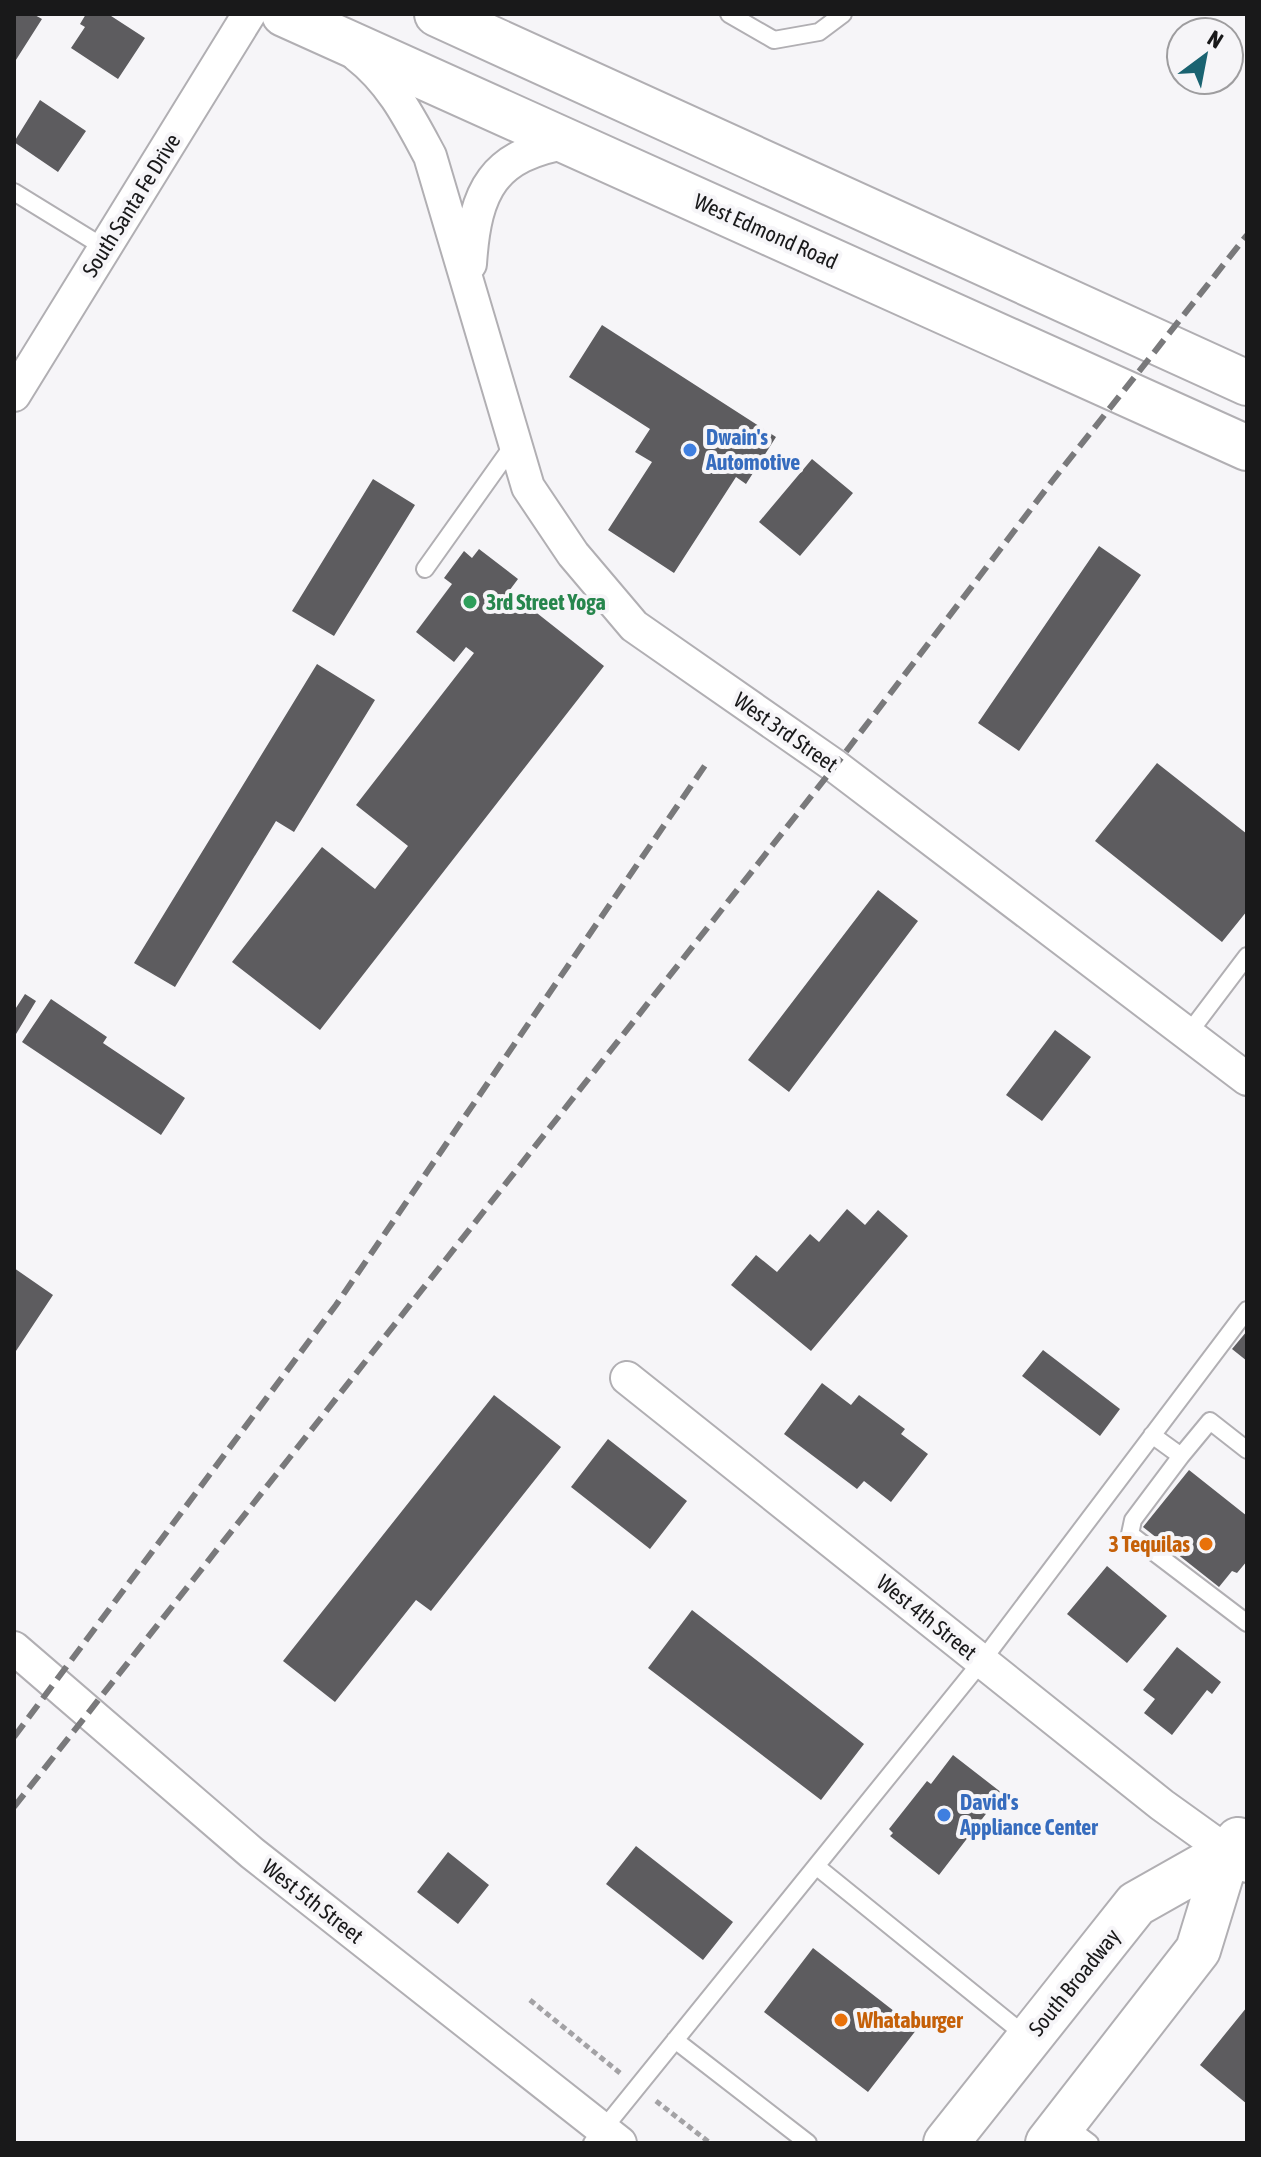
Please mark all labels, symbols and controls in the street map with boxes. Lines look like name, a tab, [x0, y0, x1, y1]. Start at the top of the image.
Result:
north arrow	[1165, 16, 1245, 96]
text: N	[1203, 25, 1228, 54]
street label: South Santa Fe Drive	[77, 129, 186, 281]
street label: West Edmond Road	[690, 188, 842, 274]
place label: Dwain's Automotive	[705, 424, 800, 475]
marker: Dwain's Automotive	[681, 441, 699, 459]
place label: 3rd Street Yoga	[486, 589, 606, 615]
marker: 3rd Street Yoga	[461, 593, 479, 611]
street label: West 3rd Street	[729, 687, 843, 777]
place label: 3 Tequilas	[1108, 1531, 1190, 1557]
marker: 3 Tequilas	[1197, 1535, 1215, 1553]
street label: West 4th Street	[872, 1569, 982, 1665]
place label: David's Appliance Center	[959, 1789, 1098, 1840]
marker: David's Appliance Center	[935, 1806, 953, 1824]
street label: West 5th Street	[257, 1853, 369, 1949]
street label: South Broadway	[1023, 1923, 1125, 2041]
place label: Whataburger	[856, 2007, 963, 2033]
marker: Whataburger	[832, 2011, 850, 2029]

